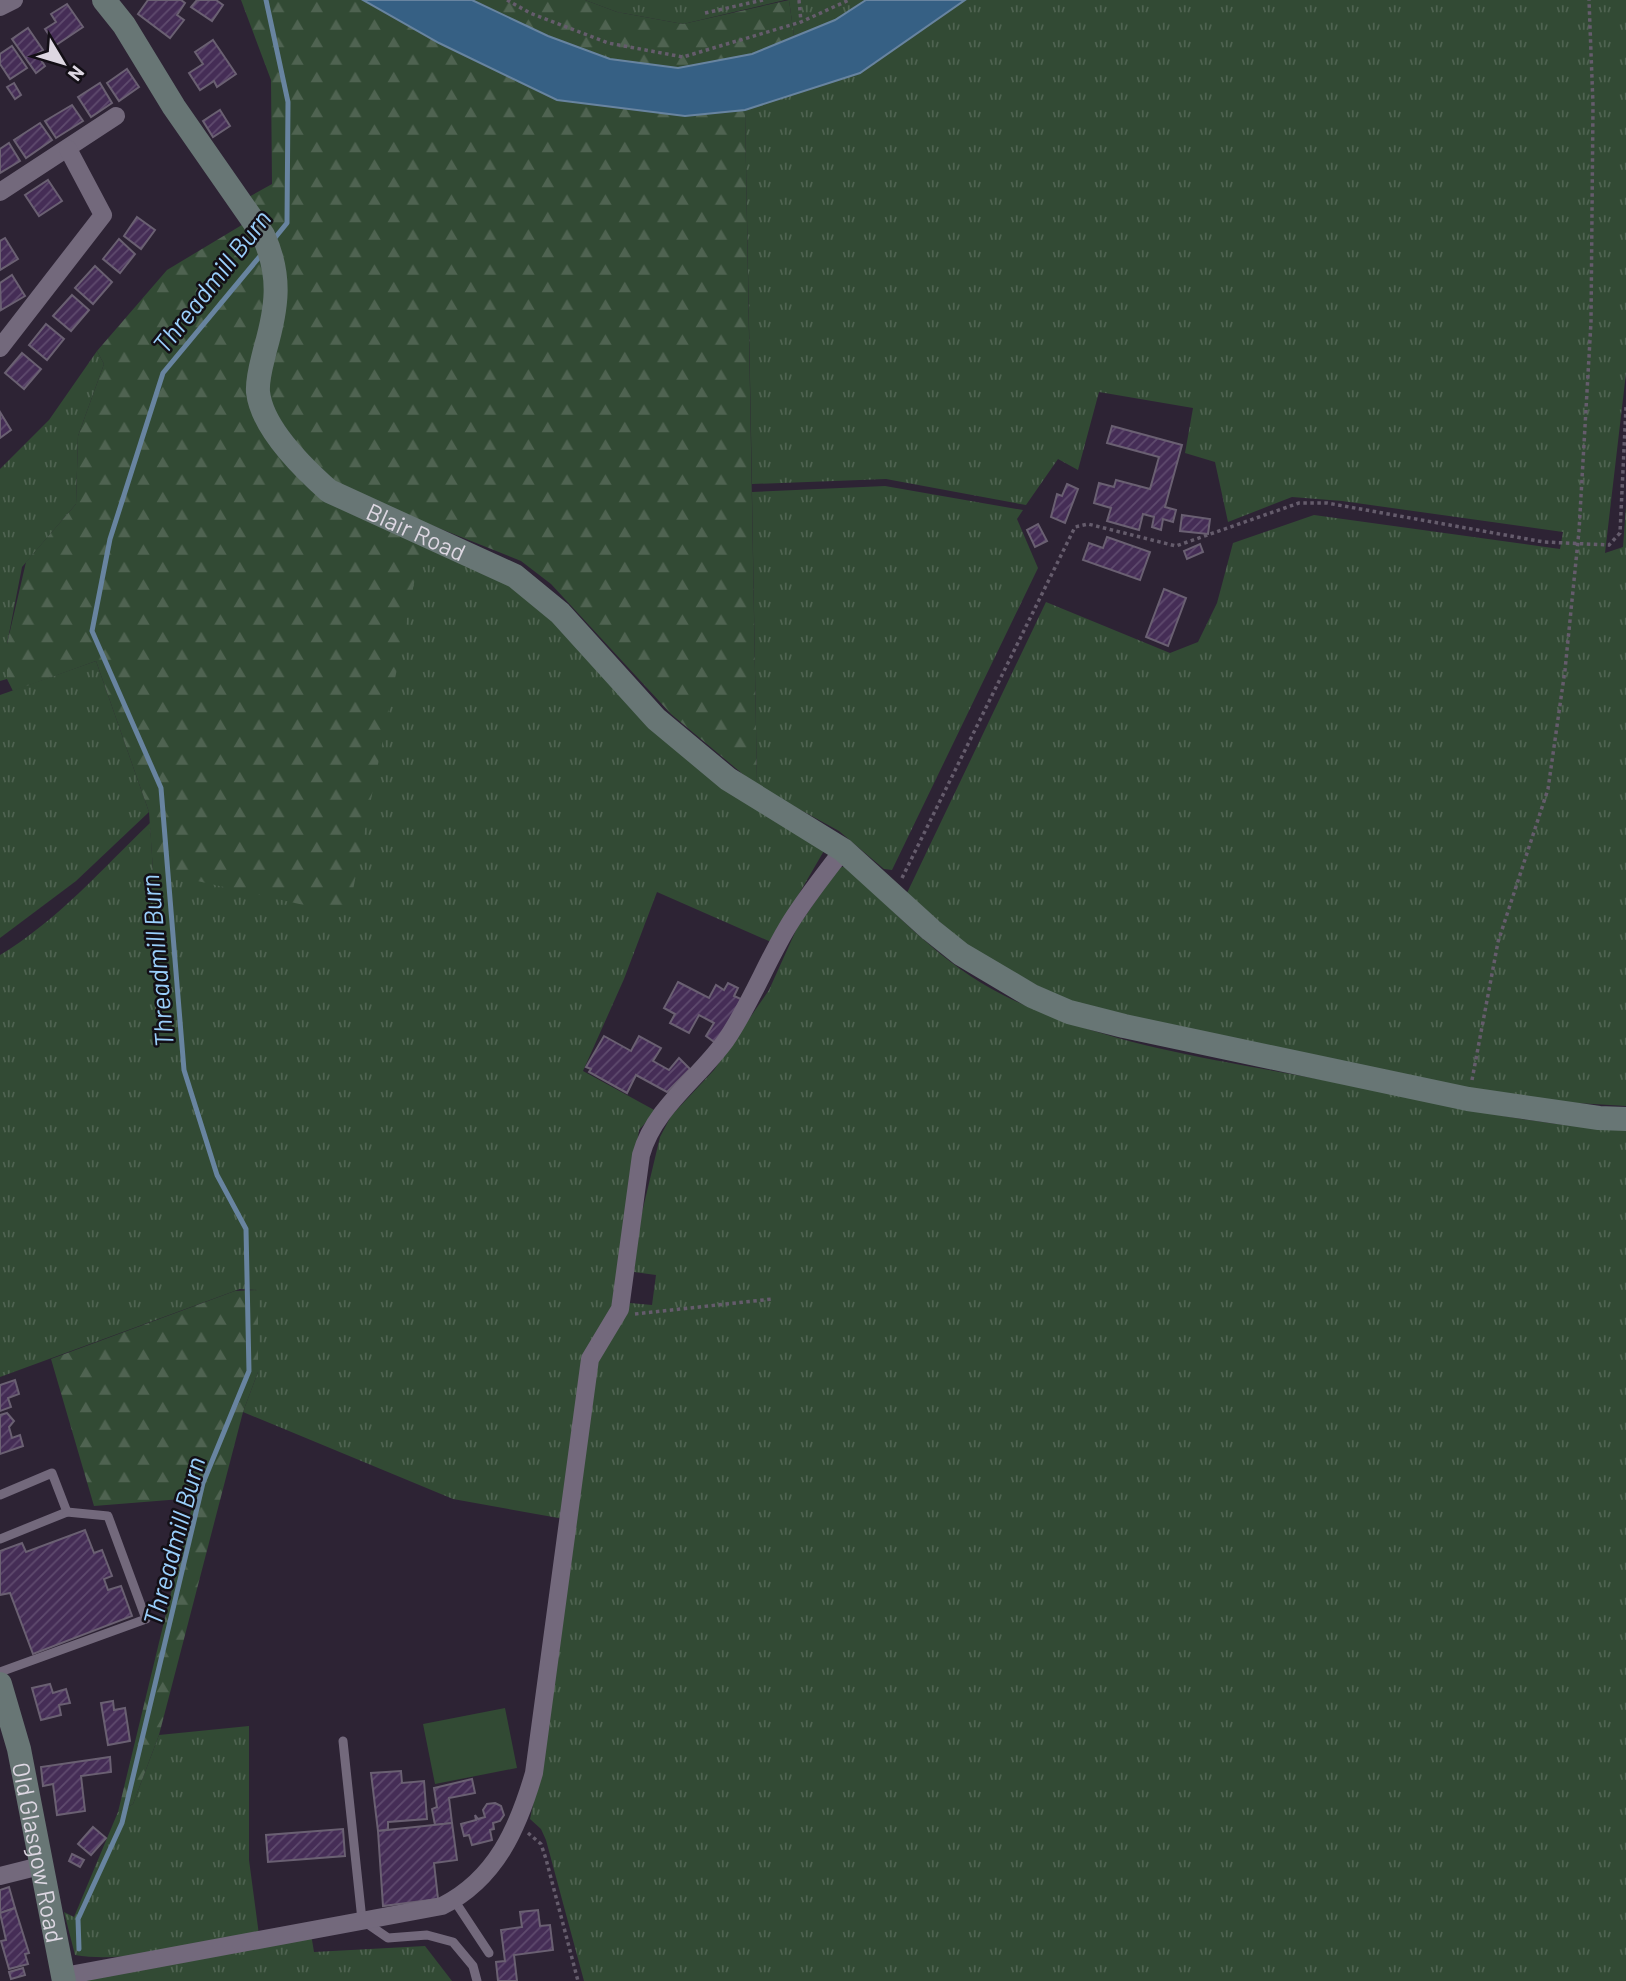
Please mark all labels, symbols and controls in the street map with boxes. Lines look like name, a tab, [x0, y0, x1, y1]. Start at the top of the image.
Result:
north arrow	[28, 28, 98, 98]
text: N	[64, 62, 90, 86]
water label: Threadmill Burn	[145, 203, 277, 359]
street label: Blair Road	[362, 496, 471, 566]
water label: Threadmill Burn	[133, 873, 179, 1049]
water label: Threadmill Burn	[136, 1453, 210, 1629]
street label: Old Glasgow Road	[7, 1760, 71, 1945]

